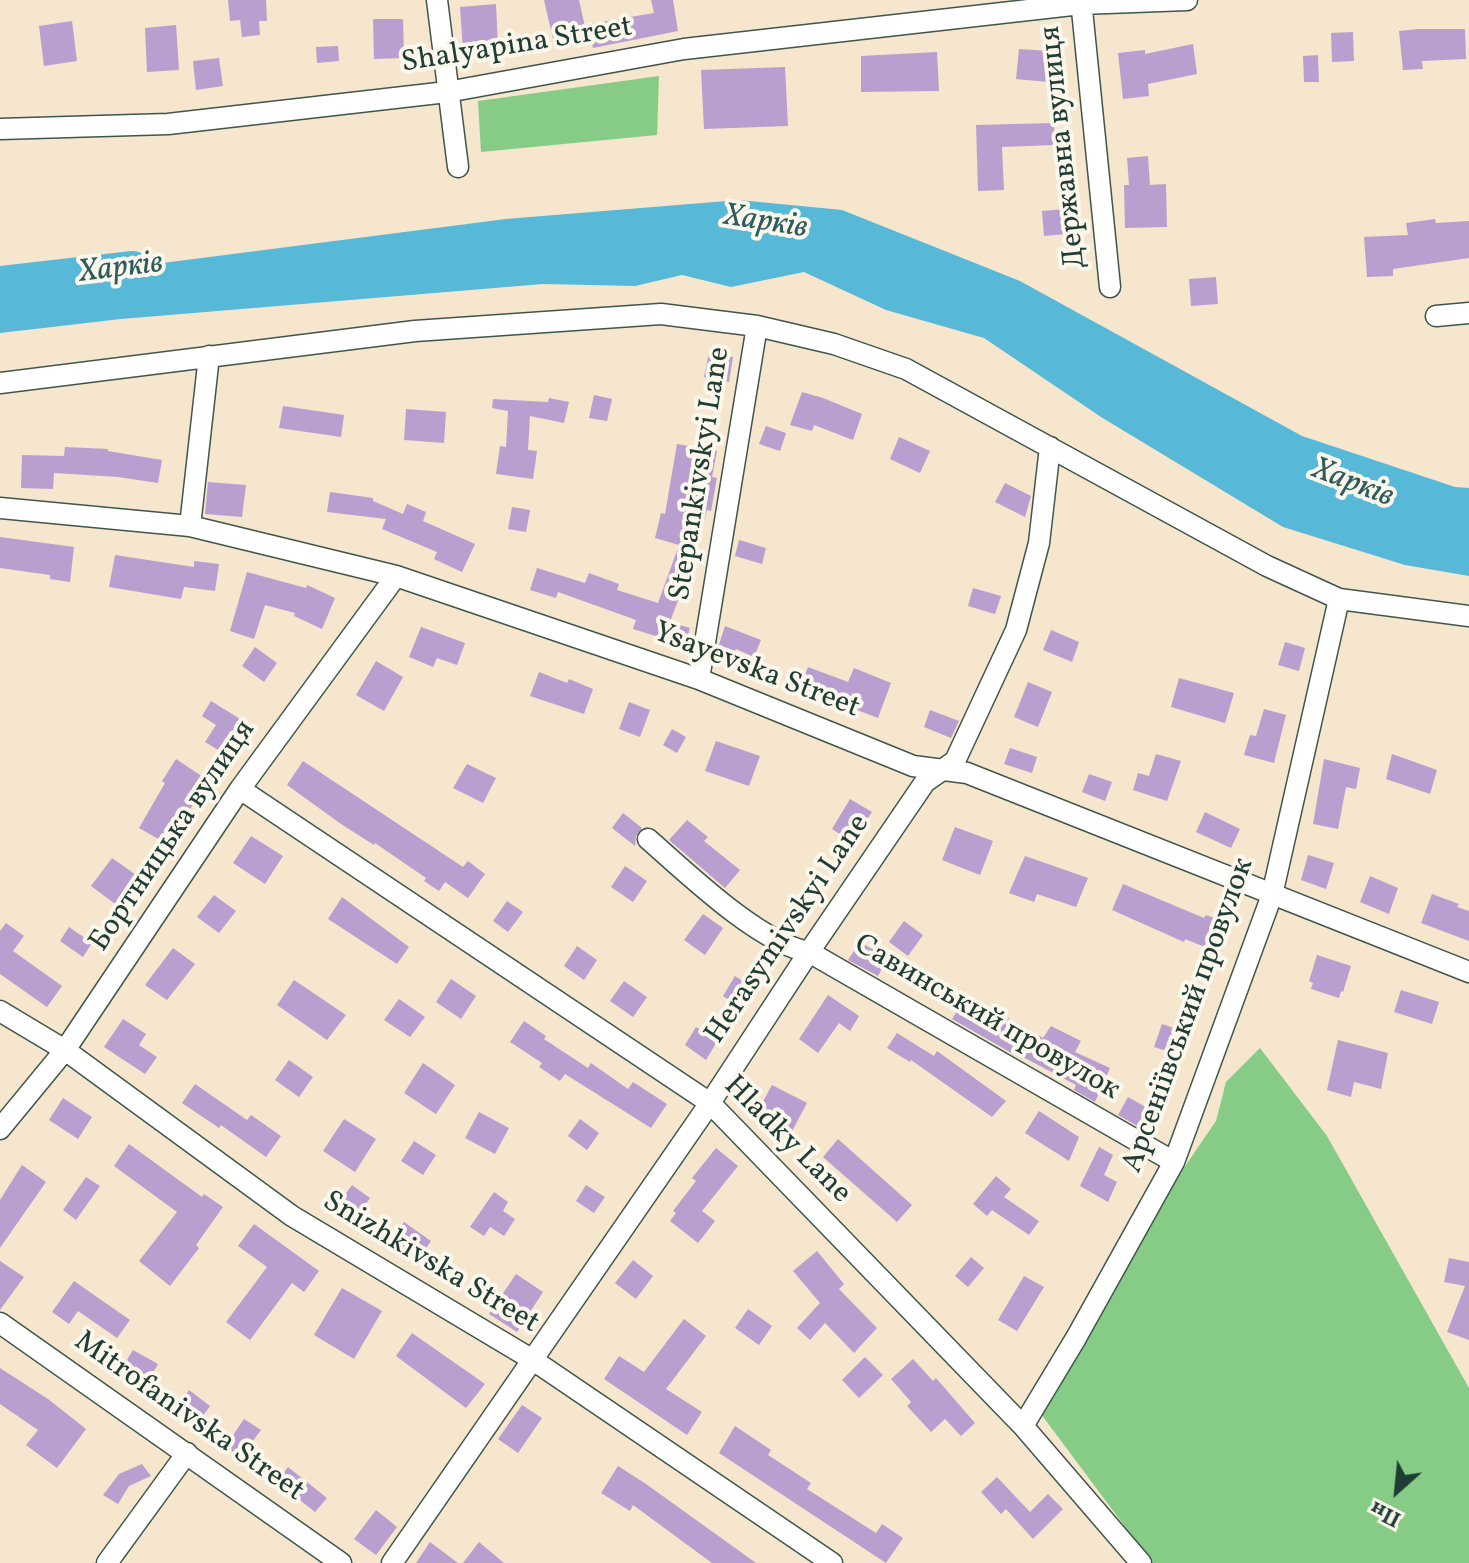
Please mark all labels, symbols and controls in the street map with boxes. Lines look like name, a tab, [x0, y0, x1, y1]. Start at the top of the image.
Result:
street label: Shalyapina Street	[399, 11, 635, 83]
street label: Державна вулиця	[1034, 24, 1096, 270]
water label: Харків	[720, 198, 810, 250]
water label: Харків	[77, 246, 165, 294]
street label: Stepankivskyi Lane	[664, 344, 740, 604]
water label: Харків	[1305, 452, 1399, 518]
street label: Ysayevska Street	[648, 616, 864, 728]
street label: Бортницька вулиця	[83, 714, 265, 960]
street label: Herasymivskyi Lane	[699, 809, 879, 1051]
street label: Арсеніївський провулок	[1116, 854, 1264, 1178]
street label: Савинський провулок	[847, 928, 1125, 1110]
street label: Hladky Lane	[715, 1070, 857, 1212]
street label: Snizhkivska Street	[315, 1185, 545, 1343]
street label: Mitrofanivska Street	[66, 1325, 310, 1511]
north arrow	[1357, 1451, 1437, 1531]
text: Пн	[1365, 1492, 1407, 1534]

